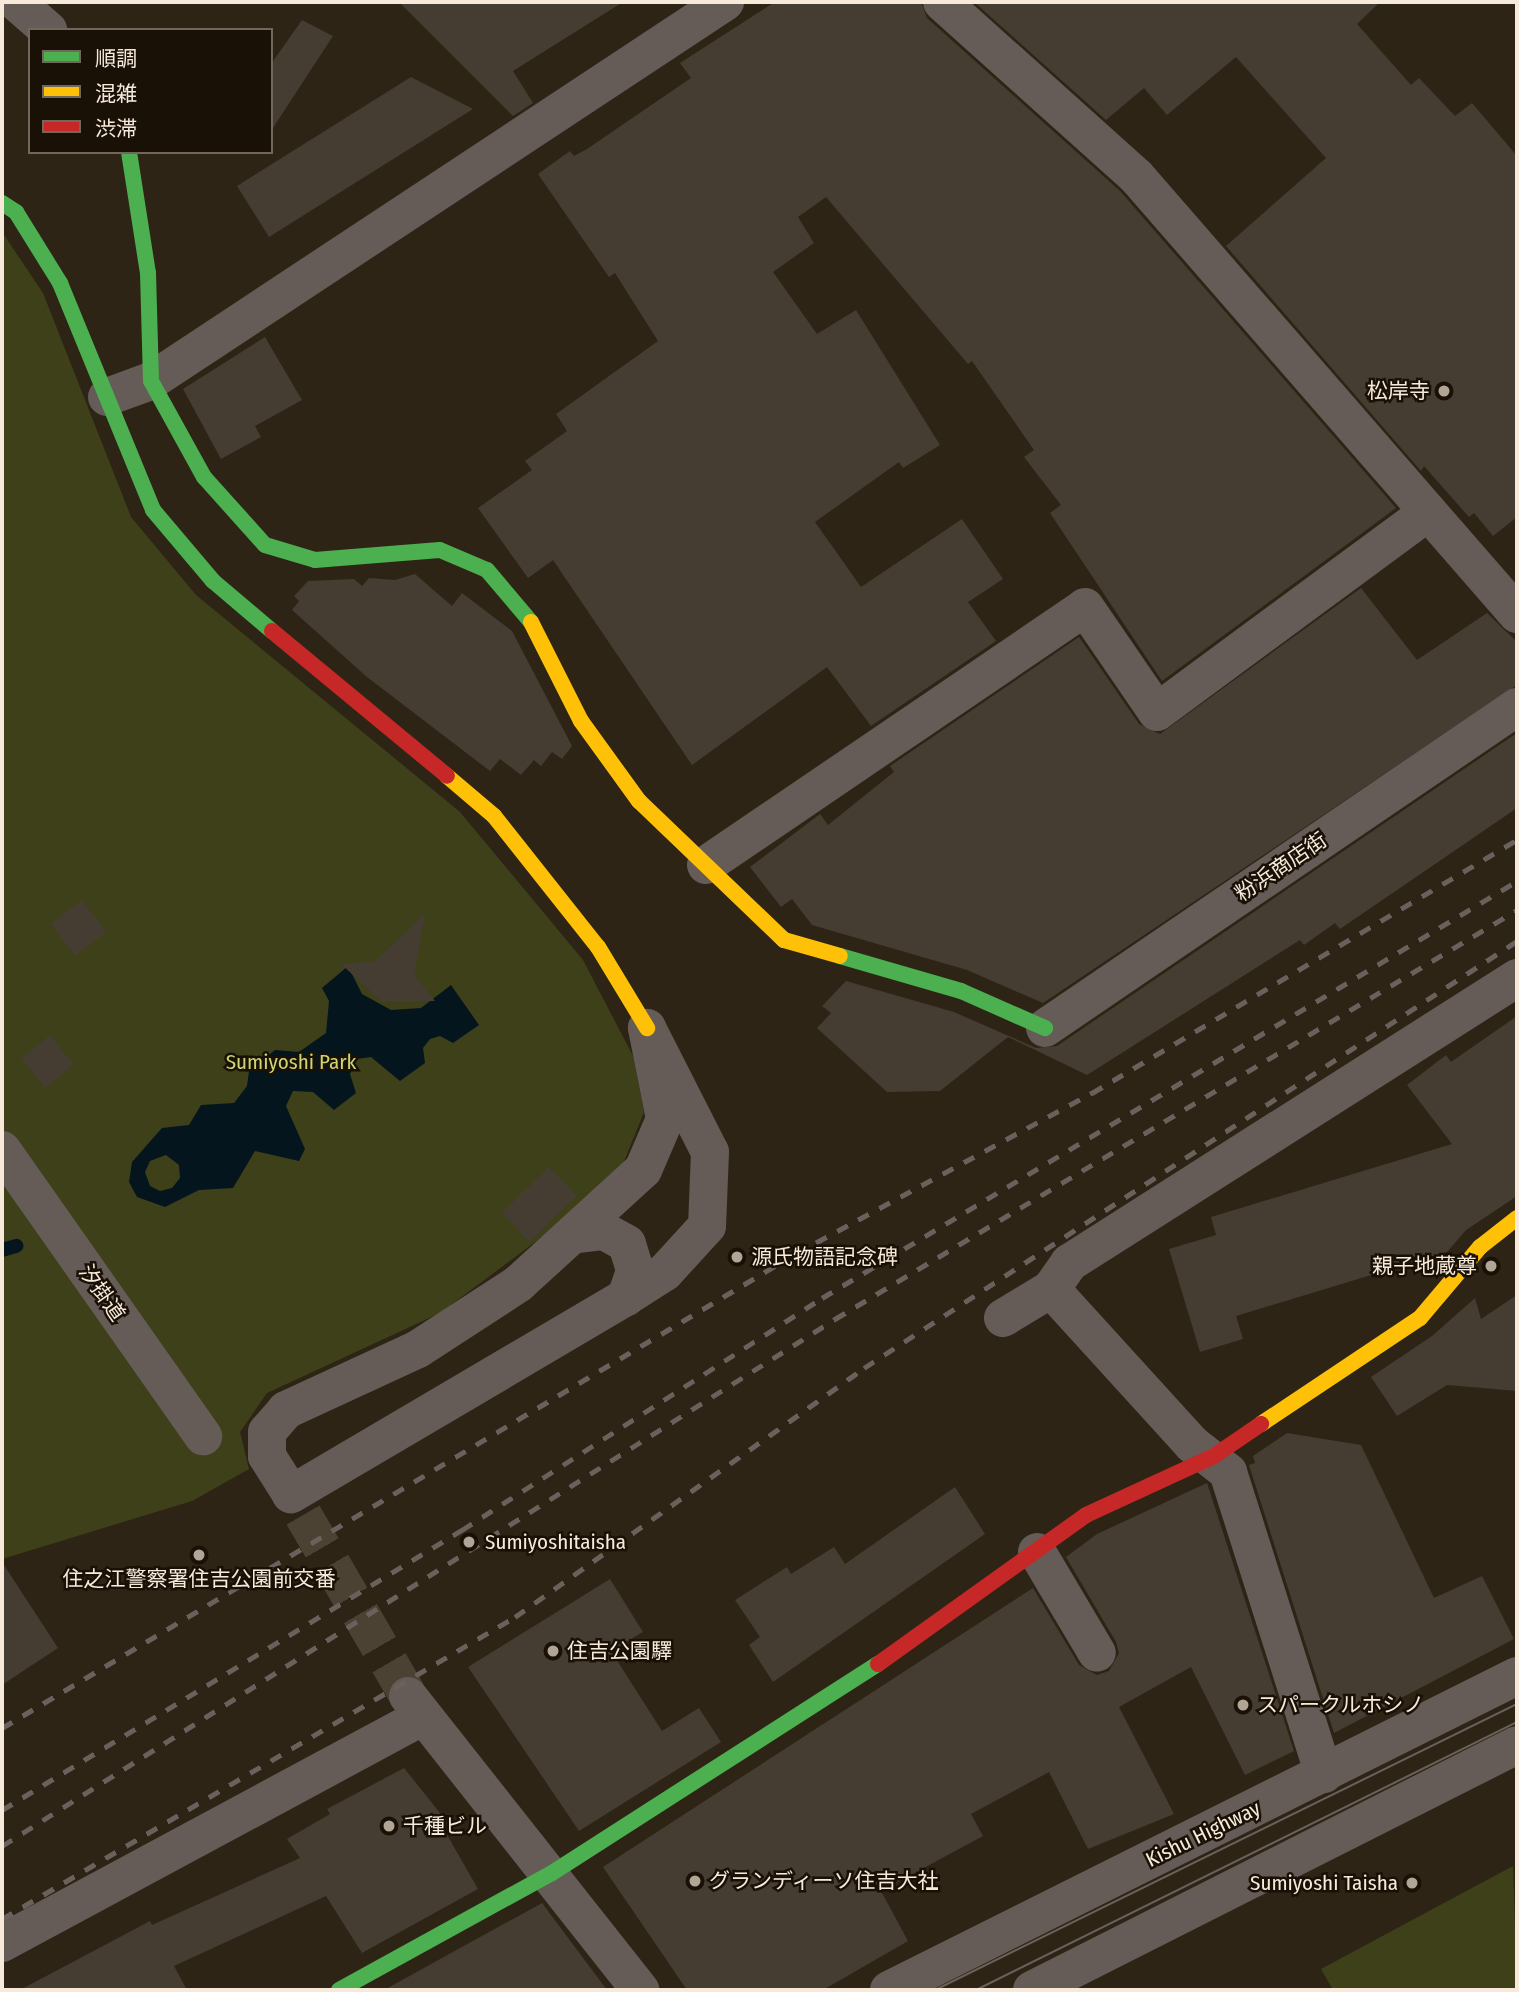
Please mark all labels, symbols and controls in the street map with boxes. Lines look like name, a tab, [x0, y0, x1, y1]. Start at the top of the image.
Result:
legend	[28, 28, 273, 154]
text: 順調	[95, 46, 137, 72]
text: 混雑	[95, 81, 137, 107]
text: 渋滞	[95, 116, 137, 142]
place label: 松岸寺	[1367, 378, 1430, 404]
marker: 松岸寺	[1436, 383, 1452, 399]
street label: 粉浜商店街	[1230, 827, 1332, 907]
park label: Sumiyoshi Park	[226, 1049, 356, 1075]
place label: 源氏物語記念碑	[751, 1244, 898, 1270]
marker: 源氏物語記念碑	[729, 1249, 745, 1265]
place label: 親子地蔵尊	[1372, 1253, 1477, 1279]
marker: 親子地蔵尊	[1483, 1258, 1499, 1274]
street label: 汐掛道	[74, 1260, 130, 1326]
place label: Sumiyoshitaisha	[485, 1529, 626, 1555]
marker: Sumiyoshitaisha	[459, 1532, 479, 1552]
marker: 住之江警察署住吉公園前交番	[191, 1547, 207, 1563]
place label: 住之江警察署住吉公園前交番	[63, 1566, 335, 1592]
place label: 住吉公園驛	[567, 1638, 672, 1664]
marker: 住吉公園驛	[545, 1643, 561, 1659]
place label: スパークルホシノ	[1257, 1692, 1425, 1718]
marker: スパークルホシノ	[1235, 1697, 1251, 1713]
street label: Kishu Highway	[1142, 1795, 1264, 1873]
place label: 千種ビル	[403, 1813, 487, 1839]
marker: 千種ビル	[381, 1818, 397, 1834]
place label: グランディーソ住吉大社	[709, 1868, 940, 1894]
place label: Sumiyoshi Taisha	[1250, 1870, 1398, 1896]
marker: グランディーソ住吉大社	[687, 1873, 703, 1889]
marker: Sumiyoshi Taisha	[1404, 1875, 1420, 1891]

